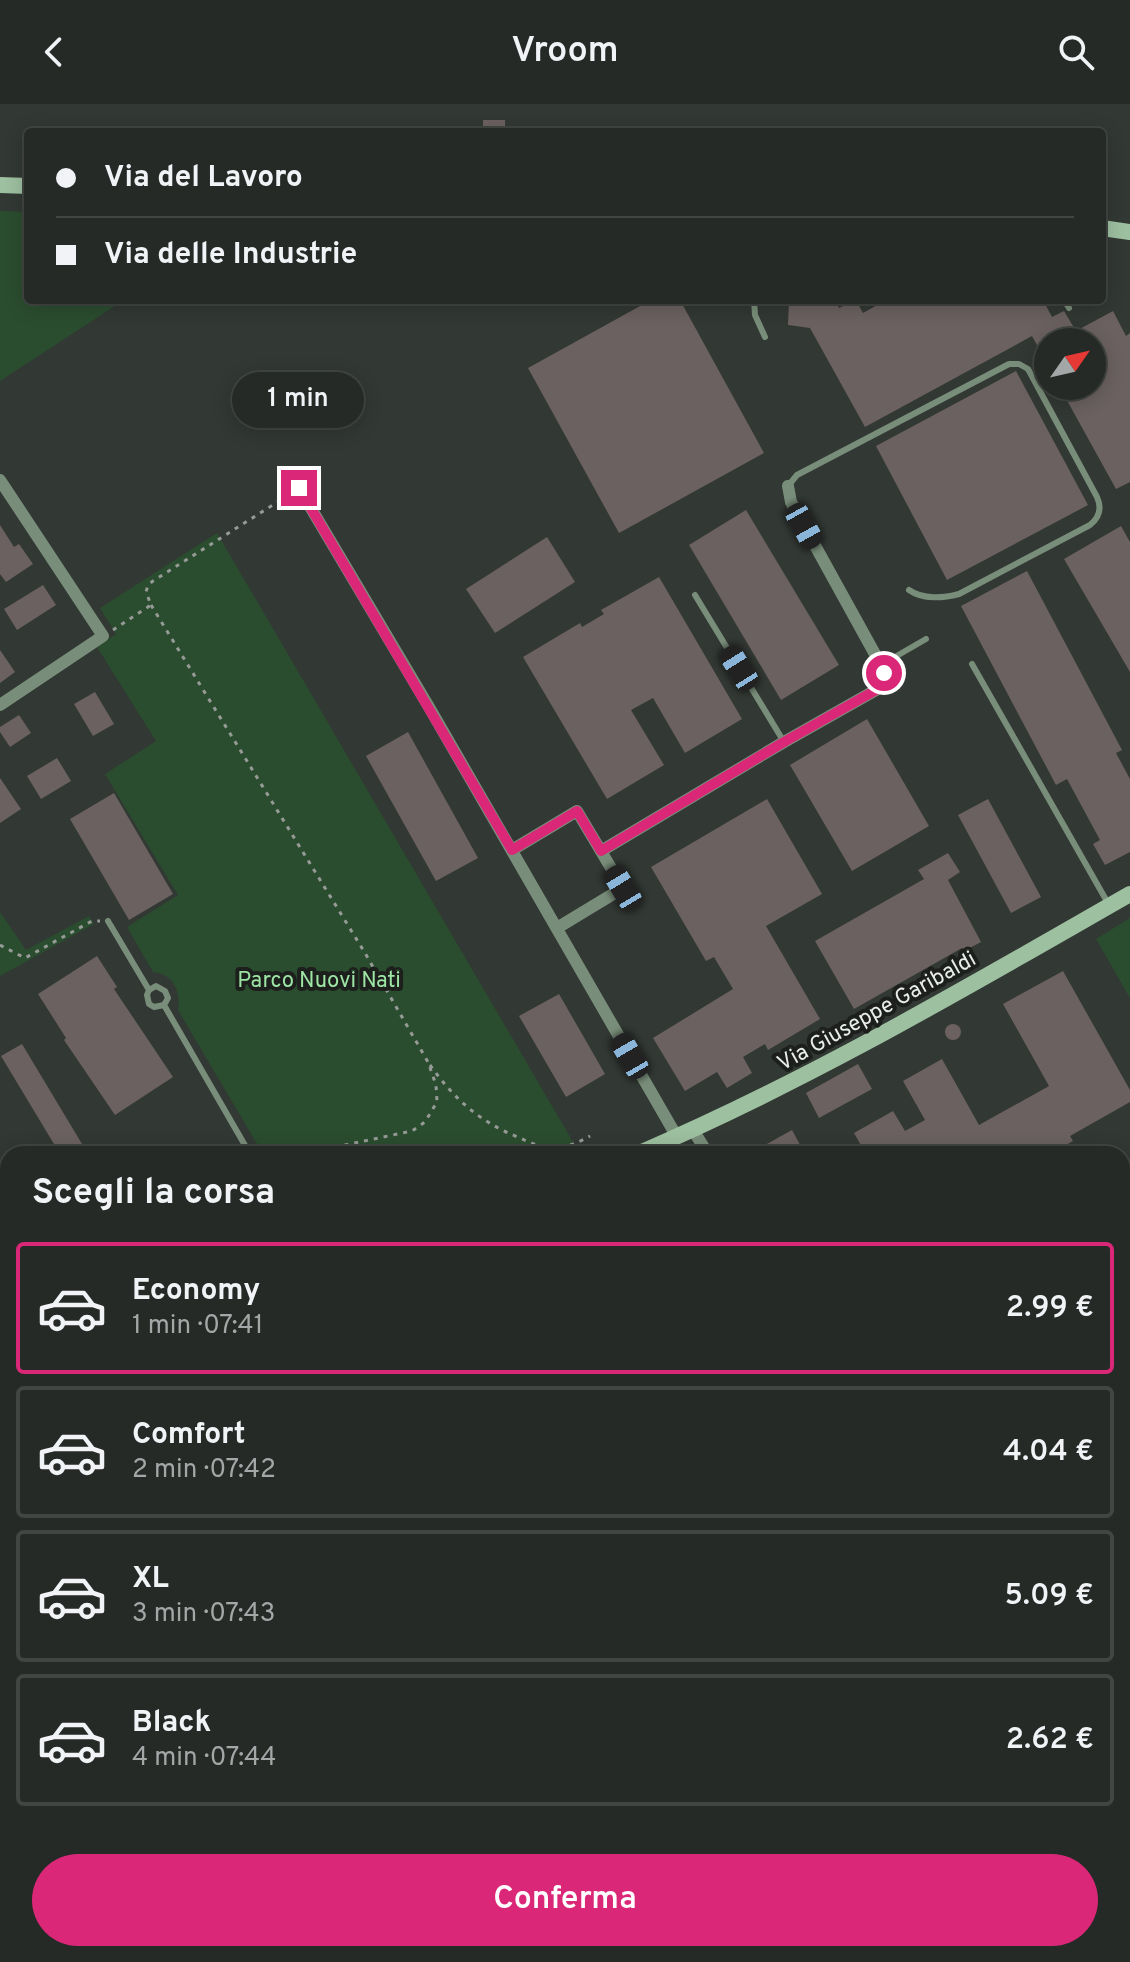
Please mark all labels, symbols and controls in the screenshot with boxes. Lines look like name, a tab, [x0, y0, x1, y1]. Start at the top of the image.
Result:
text: Vroom	[511, 29, 619, 75]
icon: back	[32, 30, 76, 74]
icon: search	[1054, 30, 1098, 74]
text: Via del Lavoro	[104, 160, 303, 197]
text: Via delle Industrie	[104, 237, 357, 274]
north arrow	[1034, 328, 1106, 400]
map controls	[1034, 328, 1106, 400]
callout: 1 min	[233, 372, 365, 428]
text: 1 min	[267, 383, 329, 416]
route end	[281, 470, 317, 506]
car	[782, 499, 826, 553]
car	[716, 641, 762, 695]
route start	[866, 655, 902, 691]
car	[600, 861, 646, 915]
street label: Via Giuseppe Garibaldi	[773, 946, 981, 1078]
park label: Parco Nuovi Nati	[237, 968, 401, 995]
car	[608, 1029, 652, 1083]
text: Scegli la corsa	[32, 1171, 275, 1217]
icon: car	[36, 1272, 108, 1344]
text: Economy	[132, 1273, 260, 1310]
text: 2.99 €	[1006, 1290, 1094, 1327]
text: 1 min · 07:41	[132, 1310, 263, 1343]
icon: car	[36, 1416, 108, 1488]
text: Comfort	[132, 1417, 245, 1454]
text: 4.04 €	[1003, 1434, 1094, 1471]
text: 2 min · 07:42	[132, 1454, 276, 1487]
icon: car	[36, 1560, 108, 1632]
text: XL	[132, 1561, 169, 1598]
text: 5.09 €	[1004, 1578, 1094, 1615]
text: 3 min · 07:43	[132, 1598, 275, 1631]
icon: car	[36, 1704, 108, 1776]
text: Black	[132, 1705, 211, 1742]
text: 2.62 €	[1006, 1722, 1094, 1759]
text: 4 min · 07:44	[132, 1742, 276, 1775]
button: Conferma	[32, 1854, 1098, 1946]

